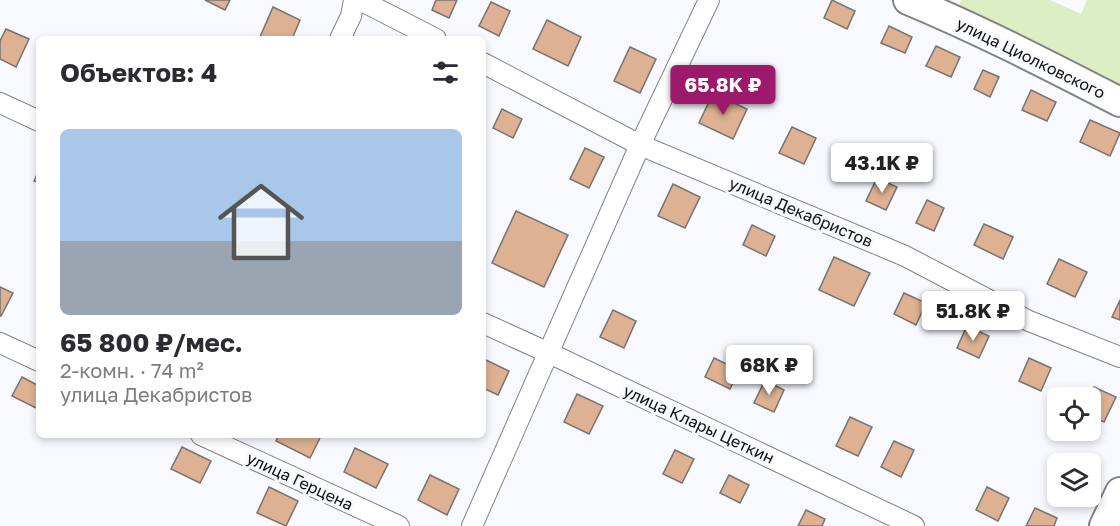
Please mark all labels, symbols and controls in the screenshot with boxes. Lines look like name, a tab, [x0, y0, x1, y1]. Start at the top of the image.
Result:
street label: улица Циолковского	[953, 13, 1109, 103]
icon: filters	[429, 56, 462, 89]
text: Объектов: 4	[60, 57, 217, 88]
pin: 65.8K ₽	[668, 65, 778, 116]
text: 65.8K ₽	[684, 72, 762, 96]
pin: 43.1K ₽	[827, 143, 937, 194]
text: 43.1K ₽	[845, 150, 919, 174]
icon: home	[207, 168, 315, 276]
street label: улица Декабристов	[726, 173, 876, 251]
pin: 51.8K ₽	[918, 291, 1028, 342]
text: 51.8K ₽	[936, 298, 1010, 322]
text: 65 800 ₽/мес.	[60, 327, 243, 358]
pin: 68K ₽	[727, 345, 811, 396]
text: 68K ₽	[740, 352, 798, 376]
text: 2-комн. · 74 m²	[60, 358, 204, 382]
street label: улица Клары Цеткин	[620, 380, 778, 468]
text: улица Декабристов	[60, 382, 252, 406]
map controls	[1047, 387, 1101, 507]
button: locate	[1047, 387, 1101, 441]
street label: улица Герцена	[244, 448, 356, 514]
button: layers	[1047, 453, 1101, 507]

